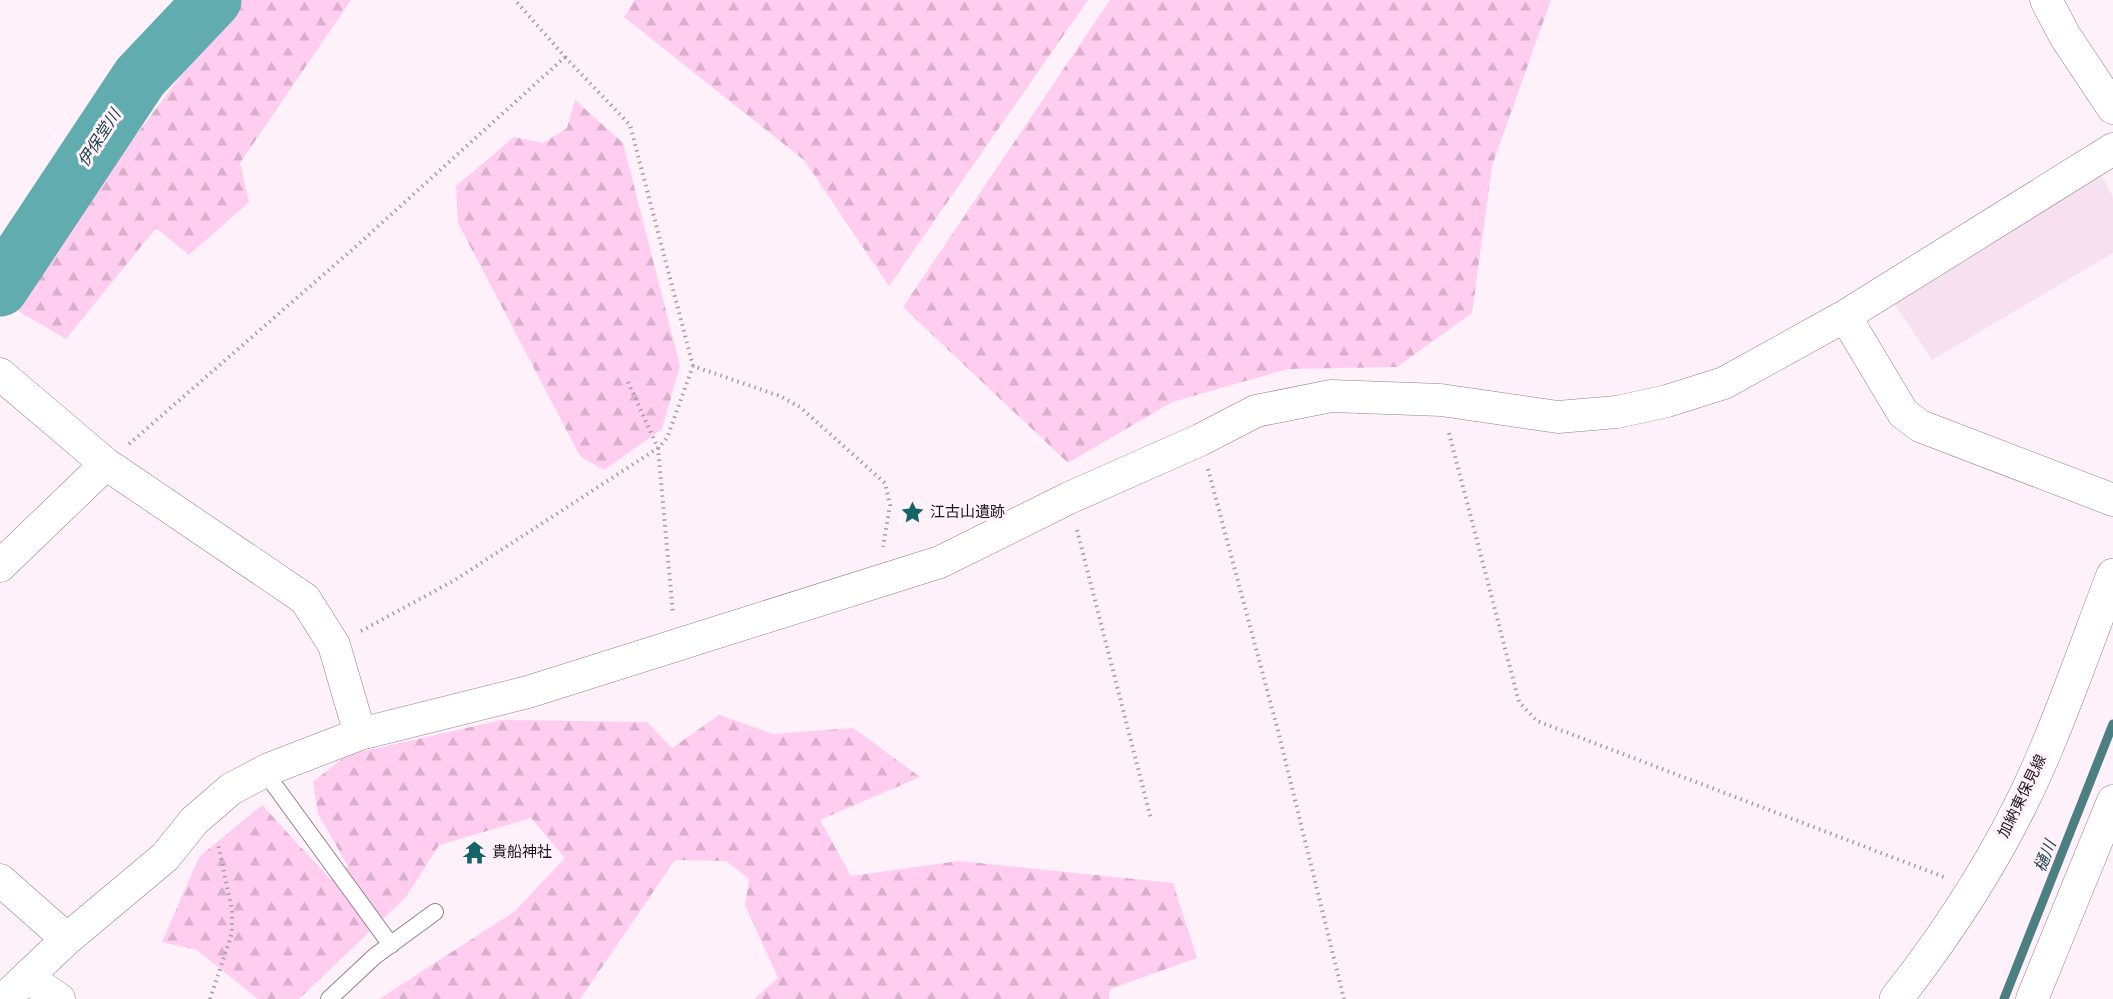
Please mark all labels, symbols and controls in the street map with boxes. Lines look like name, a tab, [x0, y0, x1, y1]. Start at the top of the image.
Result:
water label: 伊保堂川	[74, 105, 125, 169]
place icon: 江古山遺跡	[899, 499, 925, 525]
place label: 江古山遺跡	[930, 504, 1005, 520]
street label: 加納東保見線	[1995, 752, 2049, 840]
water label: 樋川	[2031, 836, 2060, 874]
temple icon: 貴船神社	[461, 839, 487, 865]
place label: 貴船神社	[492, 844, 552, 860]

